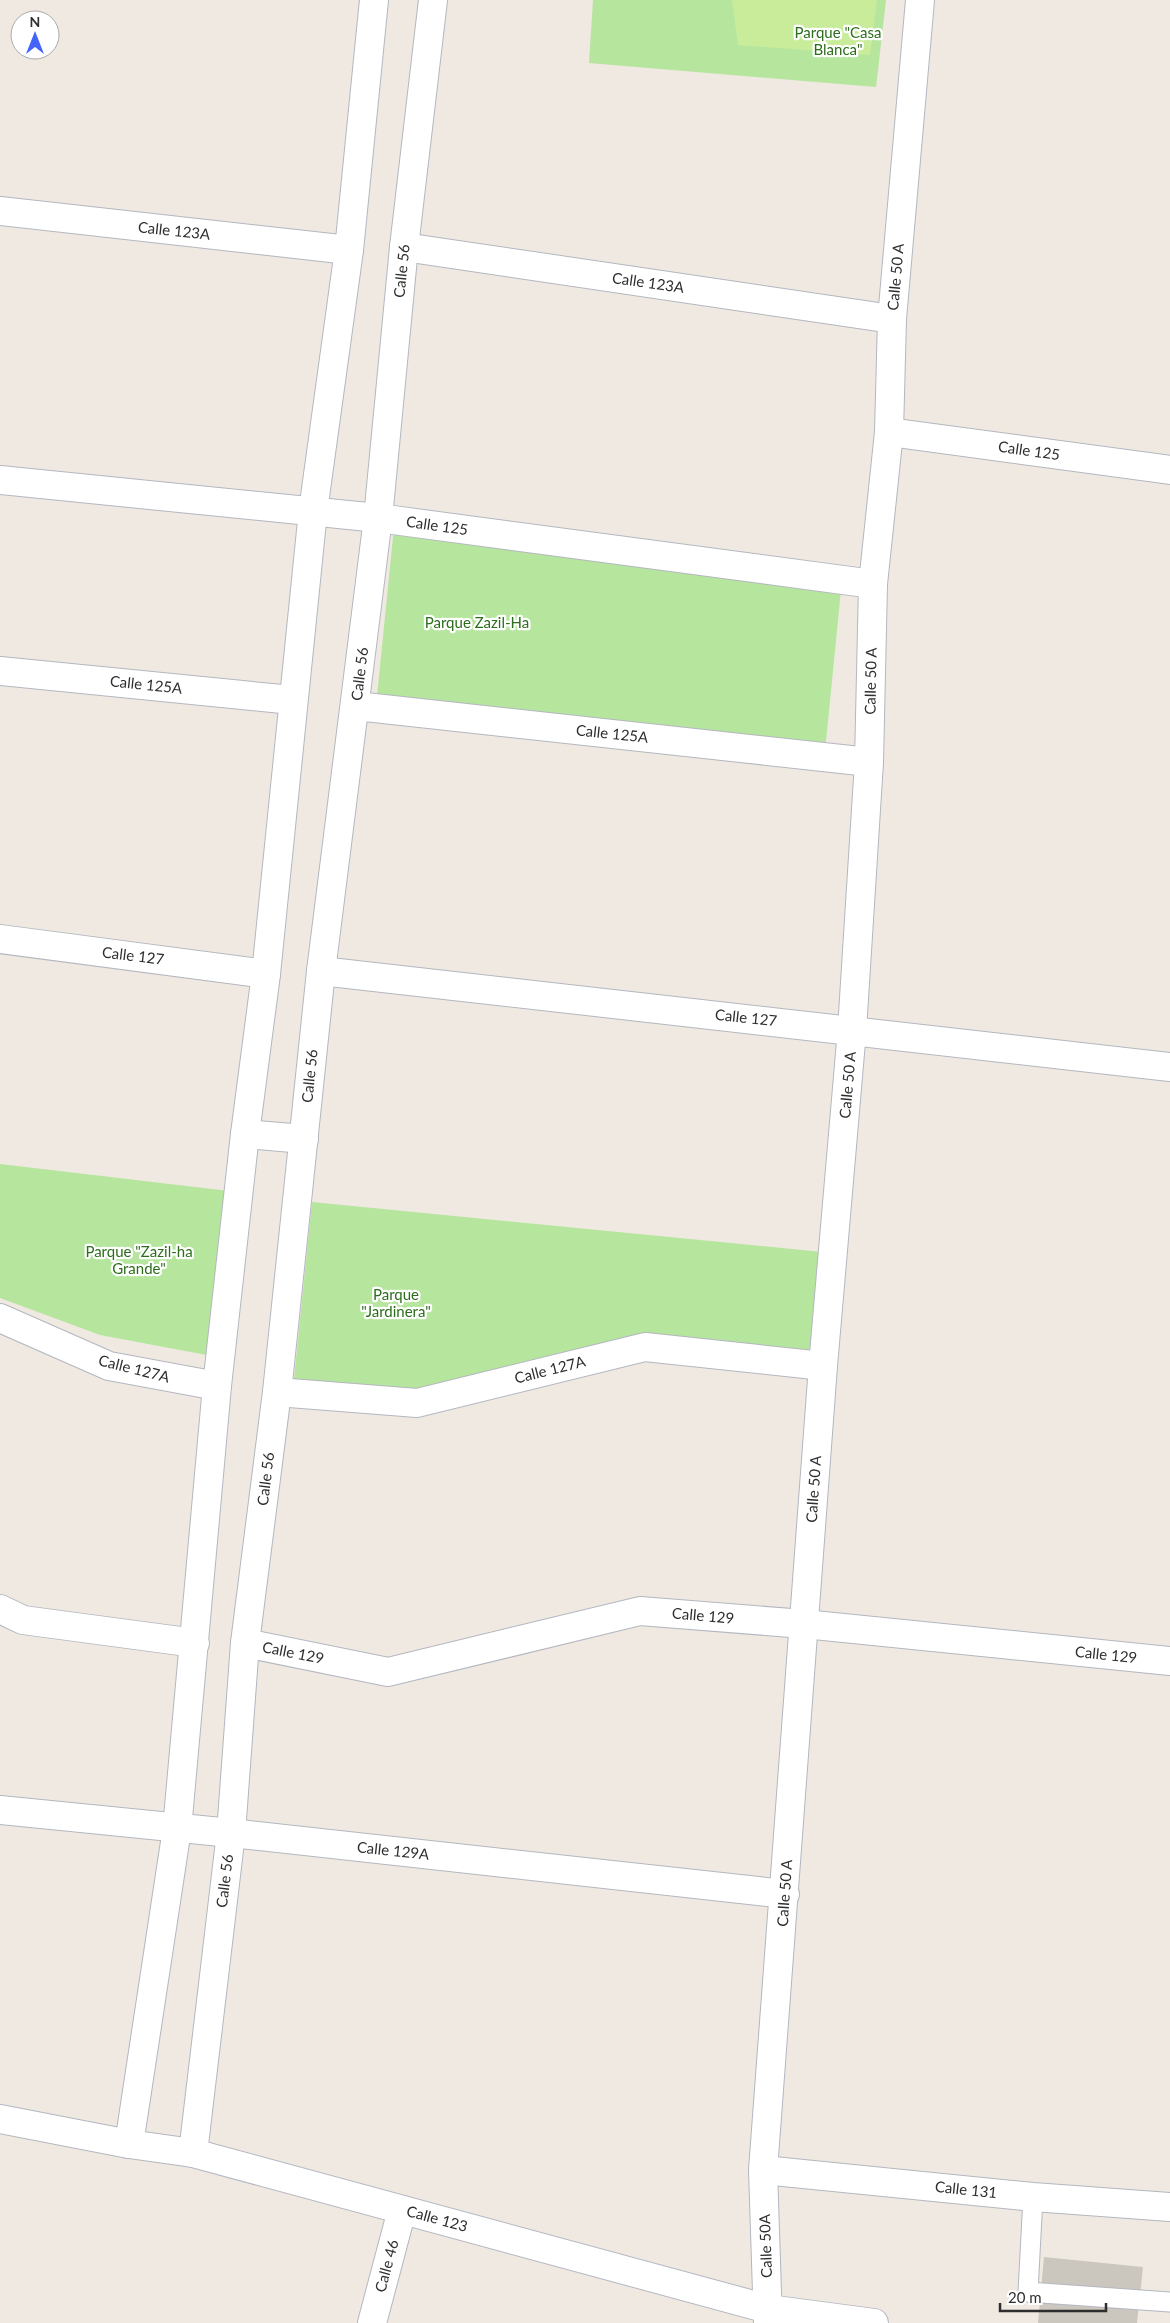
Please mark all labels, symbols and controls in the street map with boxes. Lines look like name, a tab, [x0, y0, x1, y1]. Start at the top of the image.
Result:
north arrow	[10, 10, 60, 60]
text: N	[30, 13, 40, 30]
park label: Parque "Casa Blanca"	[795, 23, 881, 58]
street label: Calle 123A	[137, 217, 212, 243]
street label: Calle 50 A	[883, 242, 907, 311]
street label: Calle 56	[389, 243, 413, 299]
street label: Calle 123A	[611, 268, 686, 296]
street label: Calle 125	[997, 437, 1061, 463]
street label: Calle 125	[405, 512, 469, 538]
park label: Parque Zazil-Ha	[425, 613, 529, 631]
street label: Calle 56	[347, 646, 371, 702]
street label: Calle 50 A	[860, 646, 880, 715]
street label: Calle 125A	[109, 671, 184, 697]
street label: Calle 125A	[575, 720, 650, 746]
street label: Calle 127	[101, 942, 165, 968]
street label: Calle 127	[714, 1005, 778, 1029]
street label: Calle 56	[297, 1048, 321, 1104]
street label: Calle 50 A	[835, 1050, 859, 1119]
park label: Parque "Zazil-ha Grande"	[85, 1242, 193, 1277]
park label: Parque "Jardinera"	[361, 1285, 431, 1320]
street label: Calle 127A	[97, 1351, 172, 1386]
street label: Calle 127A	[512, 1351, 588, 1387]
street label: Calle 56	[253, 1451, 277, 1507]
street label: Calle 50 A	[802, 1454, 824, 1523]
street label: Calle 129	[671, 1603, 735, 1627]
street label: Calle 129	[261, 1637, 326, 1667]
street label: Calle 129	[1074, 1642, 1138, 1666]
street label: Calle 129A	[356, 1837, 431, 1863]
street label: Calle 56	[212, 1853, 236, 1909]
street label: Calle 50 A	[773, 1858, 795, 1927]
street label: Calle 131	[934, 2177, 998, 2201]
street label: Calle 123	[405, 2201, 470, 2235]
street label: Calle 50A	[755, 2213, 775, 2278]
street label: Calle 46	[370, 2237, 402, 2294]
scale bar	[1000, 2280, 1106, 2312]
text: 20 m	[1008, 2288, 1042, 2306]

